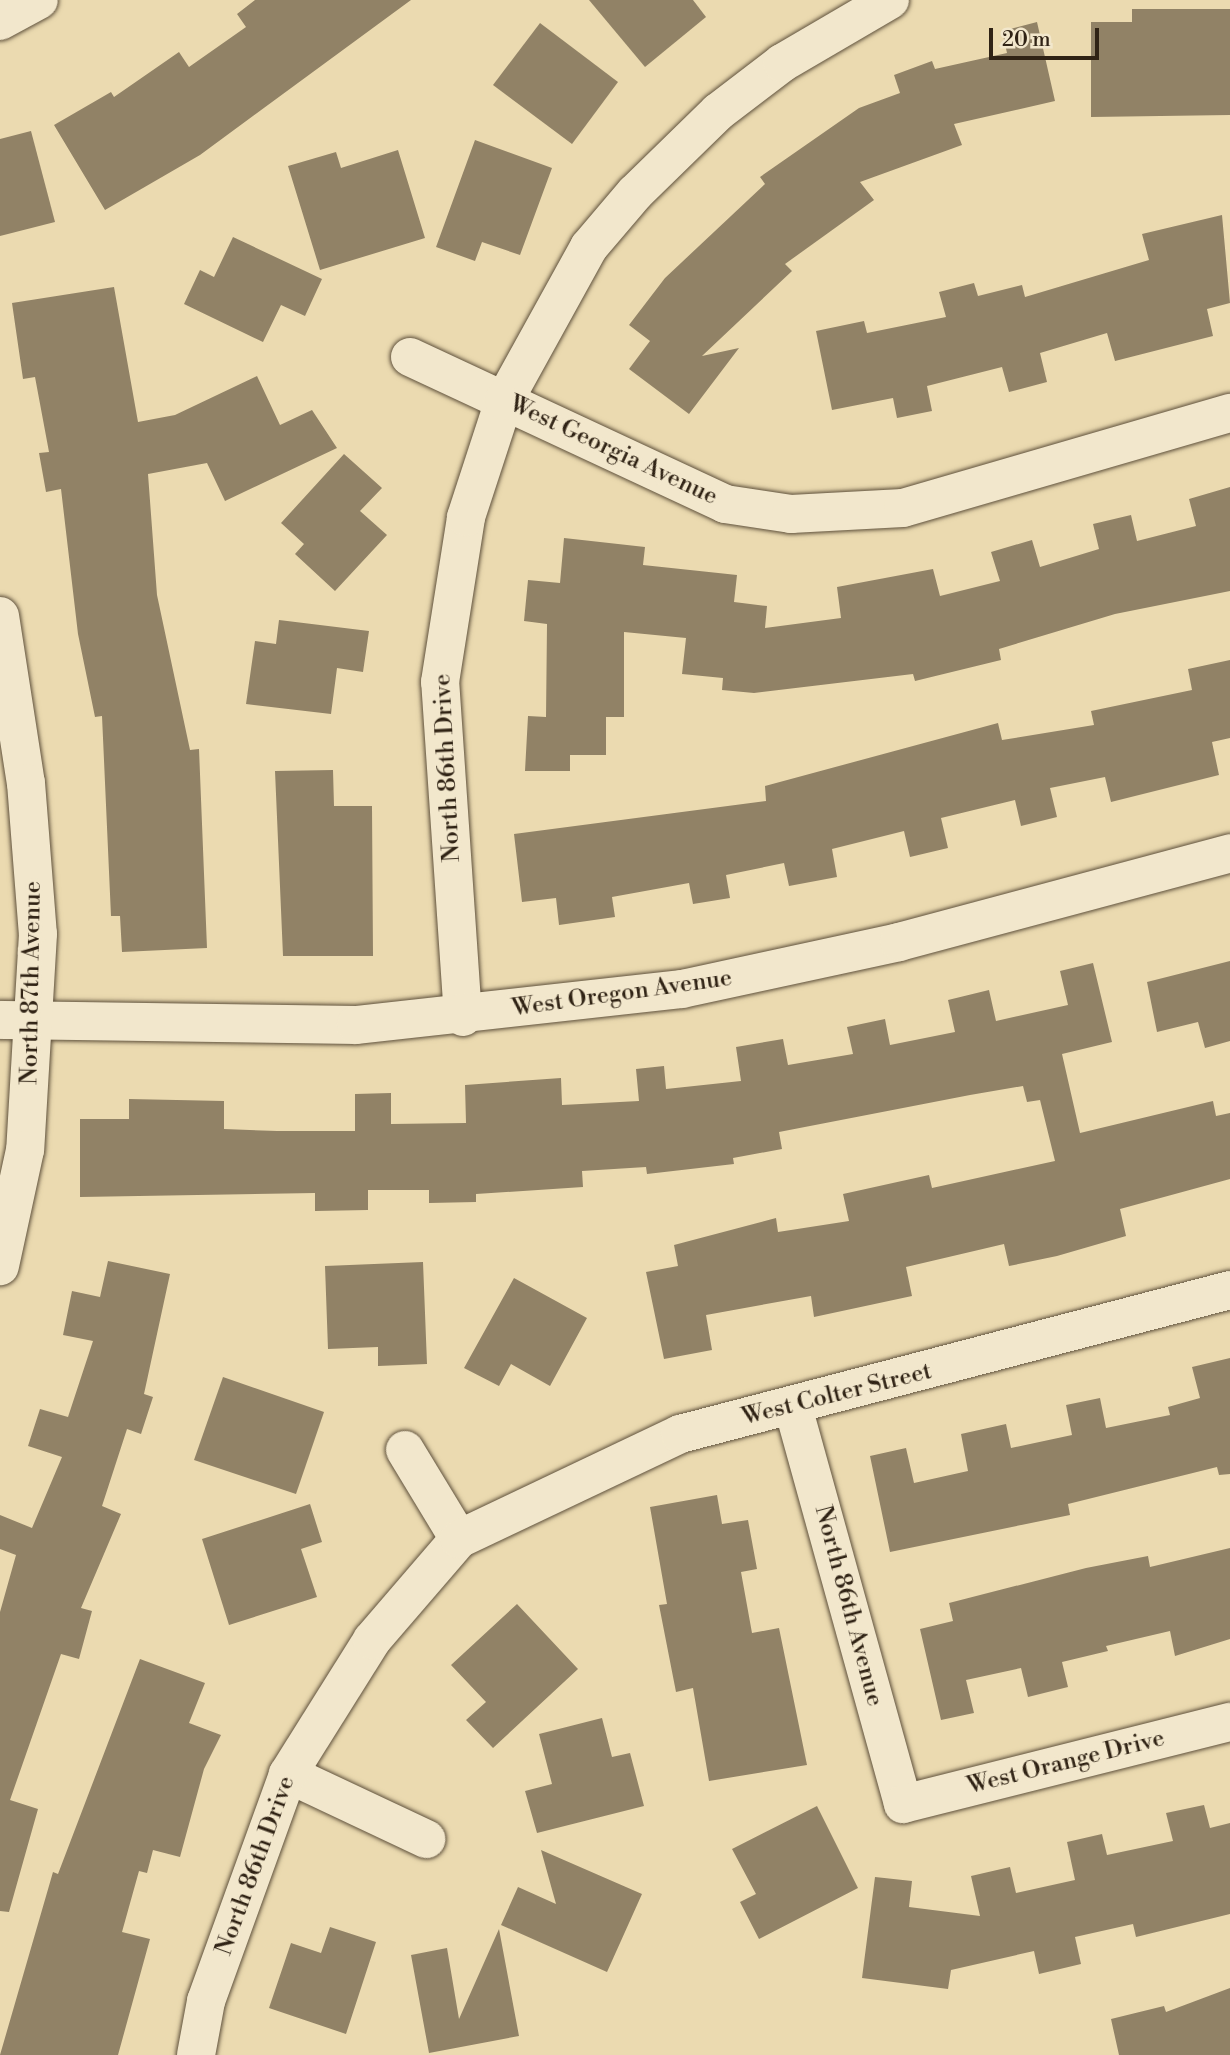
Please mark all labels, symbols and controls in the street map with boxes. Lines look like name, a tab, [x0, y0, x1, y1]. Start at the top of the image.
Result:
scale bar	[992, 14, 1102, 58]
text: 20 m	[1002, 27, 1051, 53]
street label: West Georgia Avenue	[504, 390, 722, 512]
street label: North 86th Drive	[429, 673, 467, 863]
street label: North 87th Avenue	[16, 881, 48, 1085]
street label: West Oregon Avenue	[510, 964, 734, 1024]
street label: West Colter Street	[739, 1358, 935, 1432]
street label: North 86th Avenue	[807, 1503, 889, 1709]
street label: West Orange Drive	[964, 1725, 1168, 1801]
street label: North 86th Drive	[210, 1772, 302, 1960]

